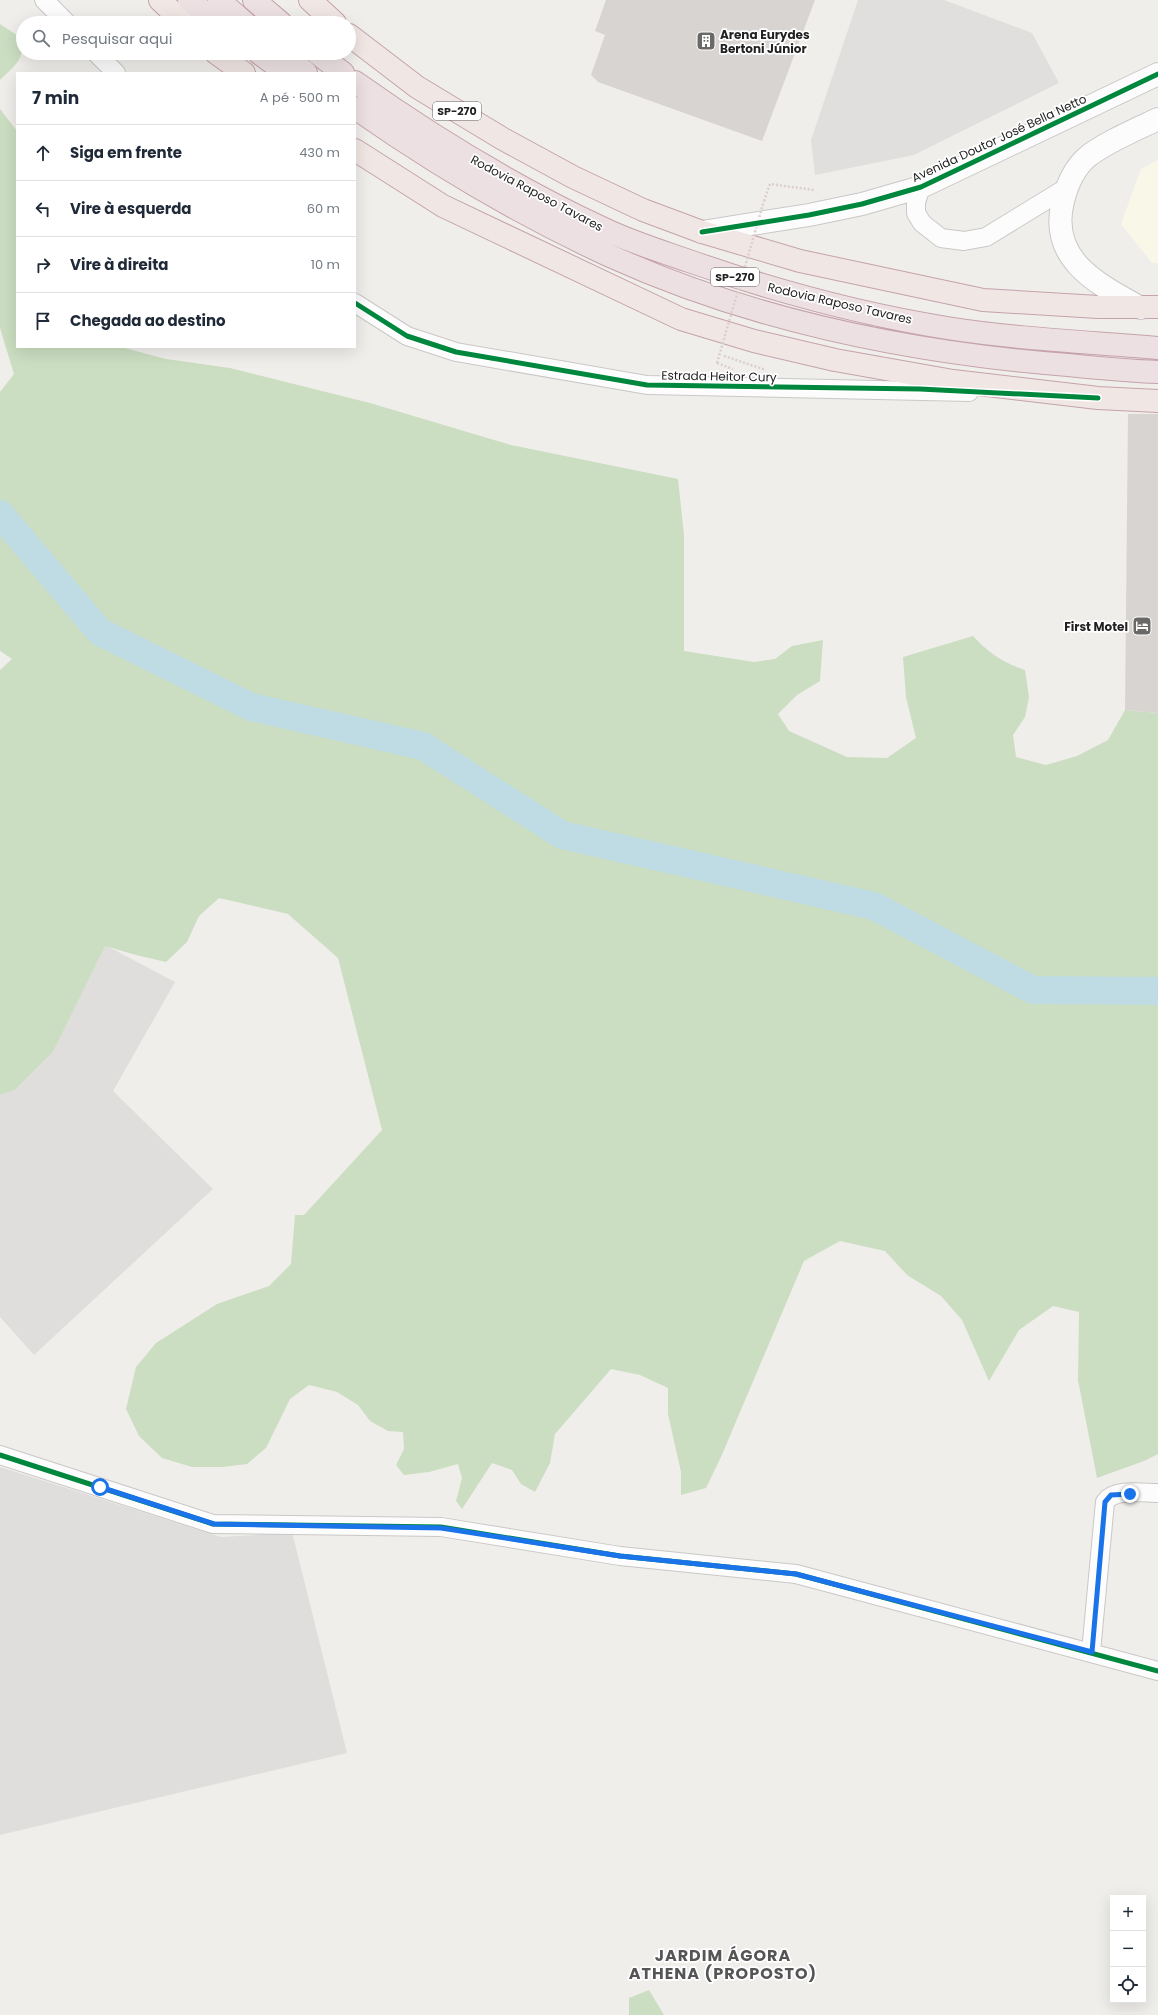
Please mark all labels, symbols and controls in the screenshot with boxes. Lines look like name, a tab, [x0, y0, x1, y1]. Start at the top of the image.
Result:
search box	[16, 16, 356, 60]
place label: Arena Eurydes Bertoni Júnior	[720, 26, 810, 57]
icon: search	[30, 27, 52, 49]
text: Pesquisar aqui	[62, 28, 172, 49]
building icon: Arena Eurydes Bertoni Júnior	[695, 30, 717, 52]
text: 7 min	[32, 86, 79, 110]
text: A pé · 500 m	[260, 88, 340, 107]
street label: Avenida Doutor José Bella Netto	[909, 90, 1089, 186]
road number: SP-270	[433, 102, 481, 120]
icon: ahead	[32, 142, 54, 164]
text: Siga em frente	[70, 142, 182, 163]
text: 430 m	[299, 143, 340, 162]
street label: Rodovia Raposo Tavares	[468, 151, 606, 235]
icon: left	[32, 198, 54, 220]
text: Vire à esquerda	[70, 198, 192, 219]
text: 60 m	[307, 199, 340, 218]
icon: right	[32, 254, 54, 276]
text: Vire à direita	[70, 254, 169, 275]
text: 10 m	[311, 255, 340, 274]
road number: SP-270	[711, 268, 759, 286]
street label: Rodovia Raposo Tavares	[766, 278, 914, 328]
icon: arrive	[32, 310, 54, 332]
text: Chegada ao destino	[70, 310, 226, 331]
street label: Estrada Heitor Cury	[661, 366, 777, 386]
hotel icon: First Motel	[1131, 615, 1153, 637]
place label: First Motel	[1064, 618, 1128, 635]
route start	[91, 1478, 109, 1496]
route end	[1121, 1485, 1139, 1503]
map controls	[1110, 1895, 1146, 2003]
button: +	[1110, 1895, 1146, 1931]
button: −	[1110, 1931, 1146, 1967]
district label: JARDIM ÁGORA ATHENA (PROPOSTO)	[629, 1944, 817, 1985]
button: locate	[1110, 1967, 1146, 2003]

